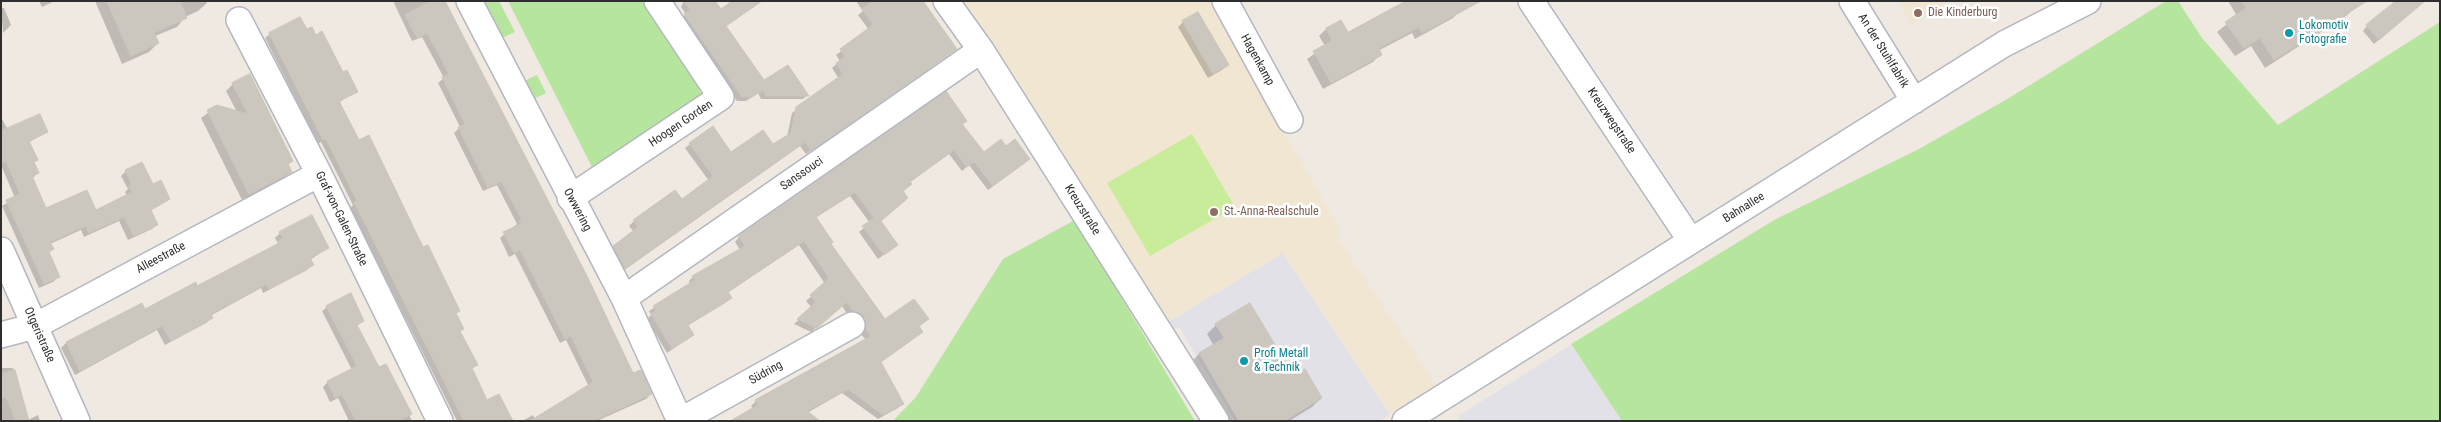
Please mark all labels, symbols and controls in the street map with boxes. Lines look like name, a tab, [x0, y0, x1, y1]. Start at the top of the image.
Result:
place label: Die Kinderburg	[1928, 6, 1998, 20]
marker: Die Kinderburg	[1912, 7, 1924, 19]
street label: An der Stuhlfabrik	[1854, 11, 1912, 91]
place label: Lokomotiv Fotografie	[2299, 19, 2349, 47]
marker: Lokomotiv Fotografie	[2283, 27, 2295, 39]
street label: Hagenkamp	[1237, 32, 1277, 88]
street label: Kreuzwegstraße	[1584, 85, 1638, 157]
street label: Hoogen Gorden	[646, 97, 716, 151]
street label: Sanssouci	[778, 154, 826, 194]
street label: Graf-von-Galen-Straße	[312, 169, 370, 269]
street label: Kreuzstraße	[1061, 182, 1103, 238]
street label: Owwering	[560, 186, 594, 234]
street label: Bahnallee	[1721, 190, 1767, 226]
place label: St.-Anna-Realschule	[1224, 205, 1319, 219]
marker: St.-Anna-Realschule	[1208, 206, 1220, 218]
street label: Alleestraße	[134, 239, 188, 277]
street label: Otgeristraße	[20, 305, 58, 365]
place label: Profi Metall & Technik	[1254, 347, 1308, 375]
marker: Profi Metall & Technik	[1238, 355, 1250, 367]
street label: Südring	[747, 358, 785, 388]

